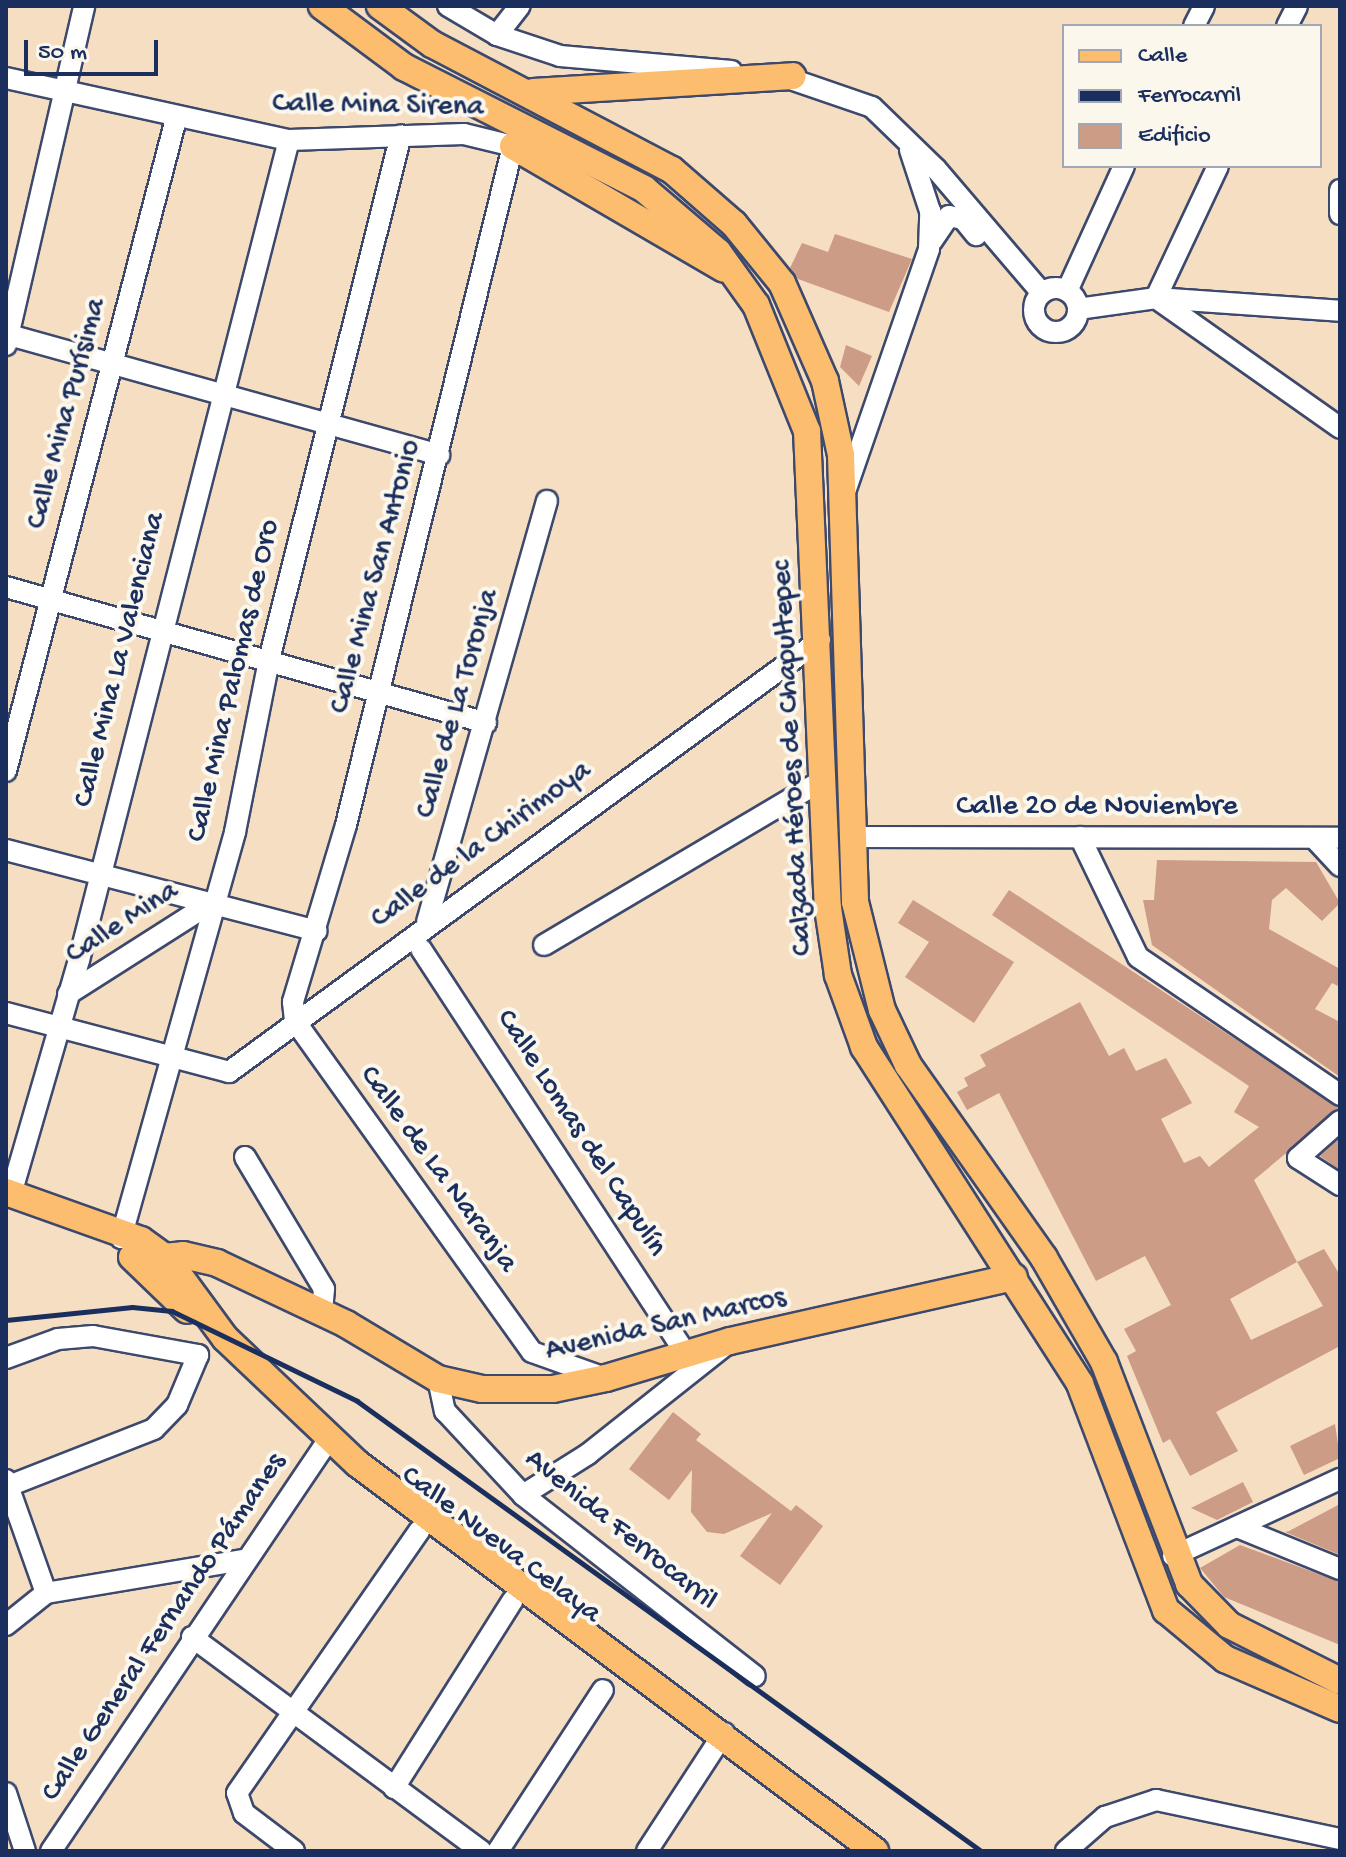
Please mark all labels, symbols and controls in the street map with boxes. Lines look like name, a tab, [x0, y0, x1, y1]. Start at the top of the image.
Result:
scale bar	[28, 24, 162, 74]
legend	[1062, 24, 1322, 168]
text: 50 m	[38, 39, 87, 68]
text: Calle	[1138, 42, 1187, 71]
text: Ferrocarril	[1138, 82, 1241, 111]
street label: Calle Mina Sirena	[272, 87, 484, 127]
text: Edificio	[1138, 122, 1211, 151]
street label: Calle Mina Purísima	[20, 295, 116, 533]
street label: Calle Mina San Antonio	[323, 436, 431, 718]
street label: Calle Mina La Valenciana	[67, 509, 175, 811]
street label: Calle Mina Palomas de Oro	[180, 516, 290, 846]
street label: Calzada Héroes de Chapultepec	[766, 559, 822, 957]
street label: Calle de La Toronja	[409, 585, 509, 823]
street label: Calle de la Chirimoya	[365, 754, 599, 938]
street label: Calle 20 de Noviembre	[956, 790, 1238, 826]
street label: Calle Mina	[60, 874, 186, 974]
street label: Calle Lomas del Capulín	[487, 1004, 673, 1264]
street label: Calle de La Naranja	[350, 1060, 524, 1280]
street label: Avenida San Marcos	[542, 1281, 790, 1371]
street label: Avenida Ferrocarril	[516, 1442, 724, 1620]
street label: Calle General Fernando Pámanes	[35, 1447, 295, 1809]
street label: Calle Nueva Celaya	[393, 1459, 607, 1633]

